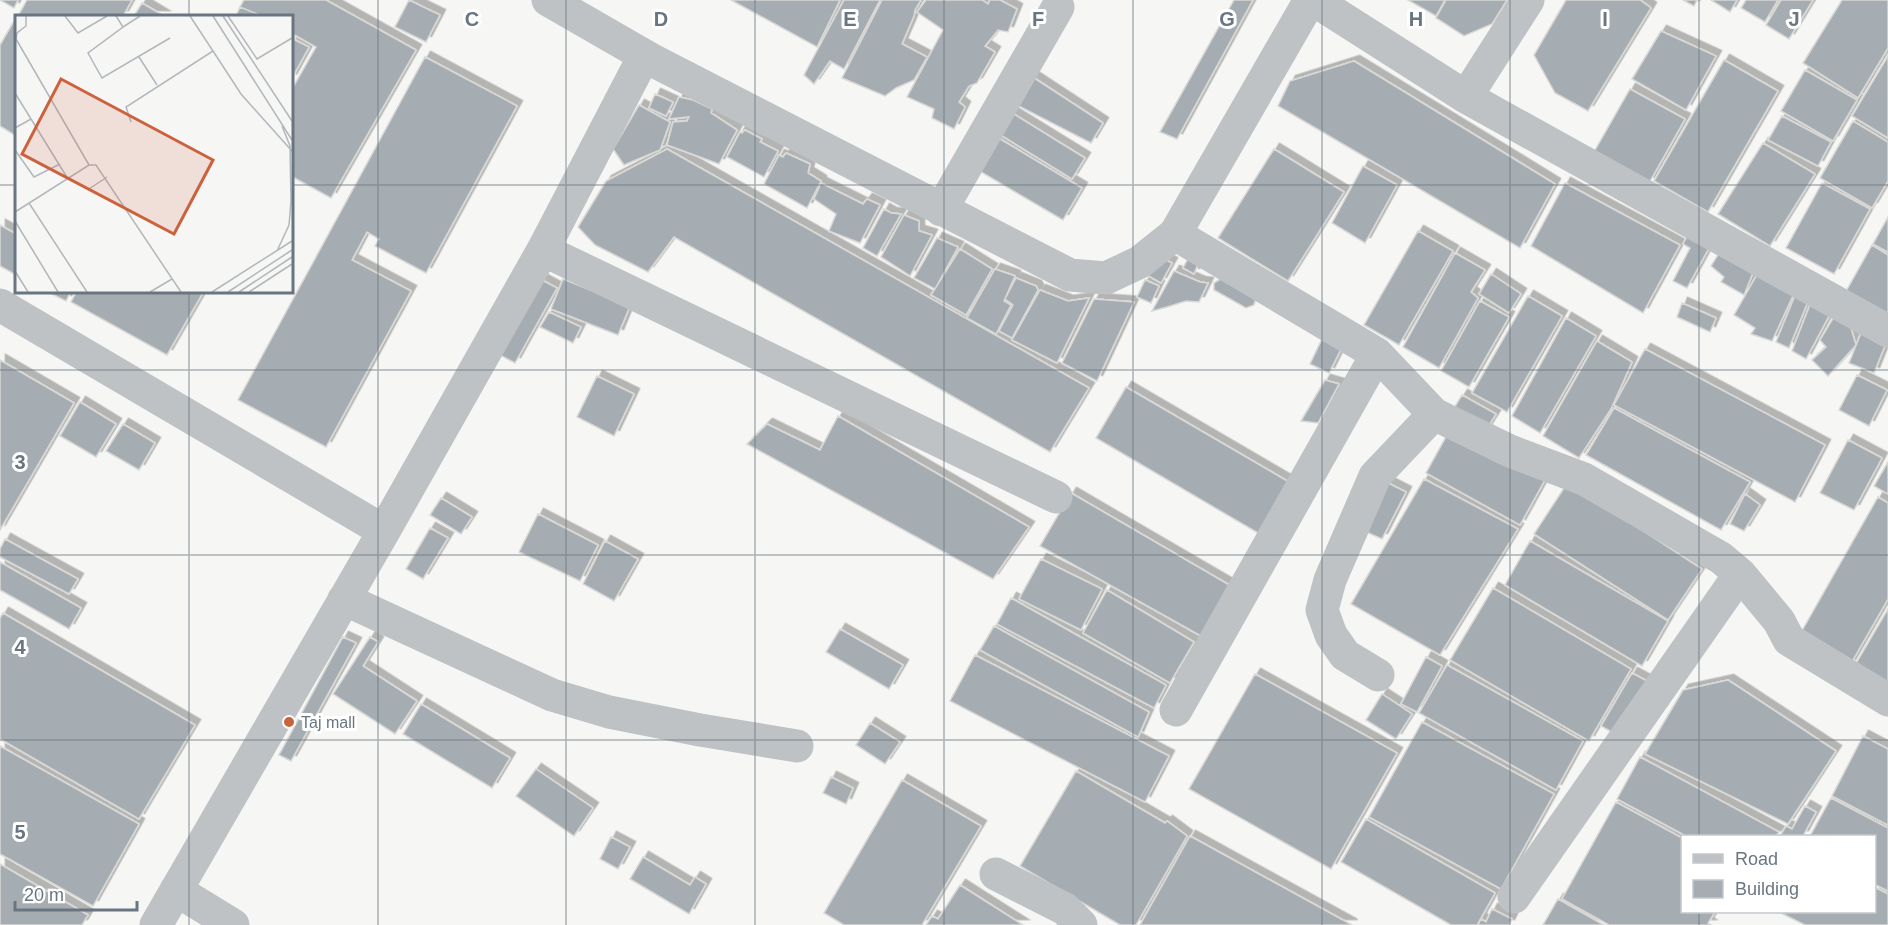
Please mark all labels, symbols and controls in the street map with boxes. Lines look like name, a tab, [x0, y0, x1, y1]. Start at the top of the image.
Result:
text: C	[465, 8, 479, 30]
text: D	[654, 8, 668, 30]
text: E	[843, 8, 857, 30]
text: F	[1032, 8, 1044, 30]
text: G	[1219, 8, 1235, 30]
text: H	[1409, 8, 1423, 30]
text: I	[1602, 8, 1608, 30]
text: J	[1788, 8, 1800, 30]
inset map	[15, 15, 292, 292]
text: 3	[14, 451, 26, 473]
text: 4	[14, 636, 26, 658]
place label: Taj mall	[301, 714, 355, 731]
marker: Taj mall	[282, 715, 296, 729]
text: 5	[14, 821, 26, 843]
legend	[1681, 835, 1876, 913]
text: Road	[1735, 849, 1778, 869]
scale bar	[15, 874, 136, 912]
text: Building	[1735, 879, 1799, 899]
text: 20 m	[24, 885, 64, 905]

